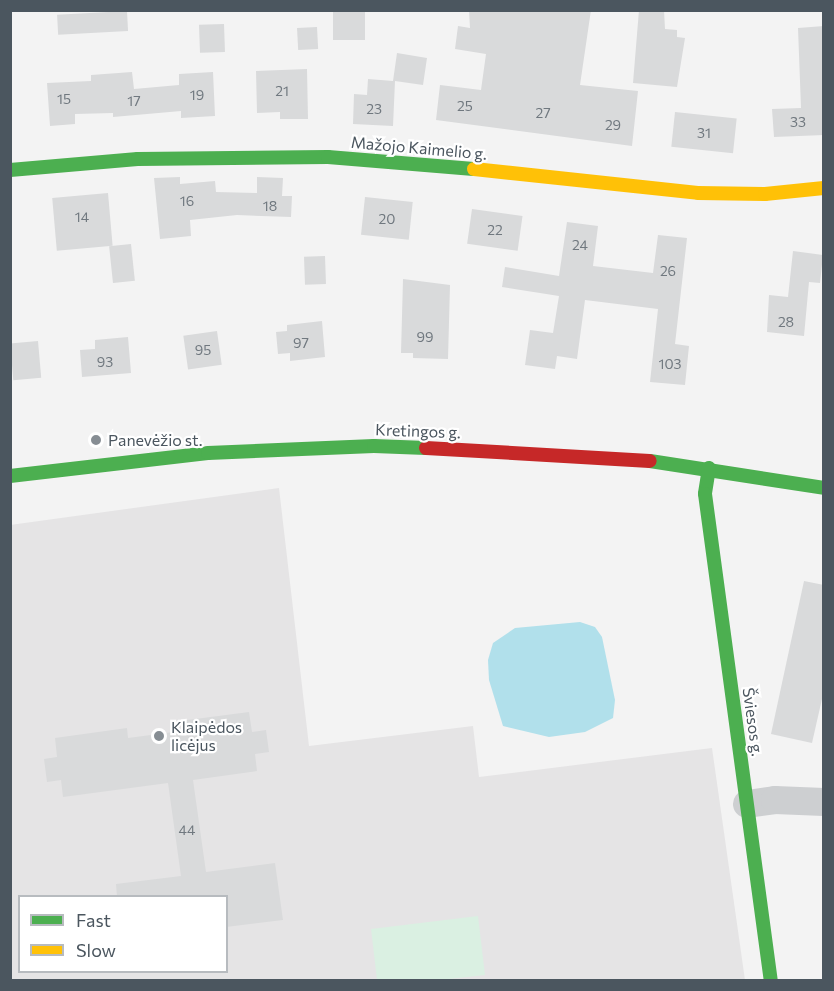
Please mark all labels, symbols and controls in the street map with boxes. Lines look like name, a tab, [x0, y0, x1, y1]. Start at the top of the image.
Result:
house number: 21	[275, 83, 289, 99]
house number: 19	[190, 87, 204, 103]
house number: 15	[57, 91, 71, 107]
house number: 17	[127, 93, 141, 109]
house number: 25	[457, 98, 473, 114]
house number: 23	[366, 101, 382, 117]
house number: 27	[535, 105, 551, 121]
house number: 33	[790, 114, 806, 130]
house number: 29	[605, 117, 621, 133]
house number: 31	[697, 125, 711, 141]
street label: Mažojo Kaimelio g.	[350, 132, 488, 164]
house number: 16	[180, 193, 194, 209]
house number: 18	[263, 198, 277, 214]
house number: 14	[75, 209, 89, 225]
house number: 20	[379, 211, 395, 227]
house number: 22	[487, 222, 503, 238]
house number: 24	[572, 237, 588, 253]
house number: 26	[660, 263, 676, 279]
house number: 28	[778, 314, 794, 330]
house number: 99	[417, 329, 433, 345]
house number: 97	[293, 335, 309, 351]
house number: 95	[195, 342, 211, 358]
house number: 93	[97, 354, 113, 370]
house number: 103	[658, 356, 682, 372]
street label: Kretingos g.	[375, 420, 461, 442]
place label: Panevėžio st.	[108, 430, 202, 450]
marker: Panevėžio st.	[89, 433, 103, 447]
street label: Šviesos g.	[739, 686, 767, 758]
place label: Klaipėdos licėjus	[171, 717, 242, 755]
marker: Klaipėdos licėjus	[152, 729, 166, 743]
house number: 44	[179, 822, 195, 838]
legend	[18, 895, 228, 973]
text: Fast	[76, 909, 111, 931]
text: Slow	[76, 939, 116, 961]

